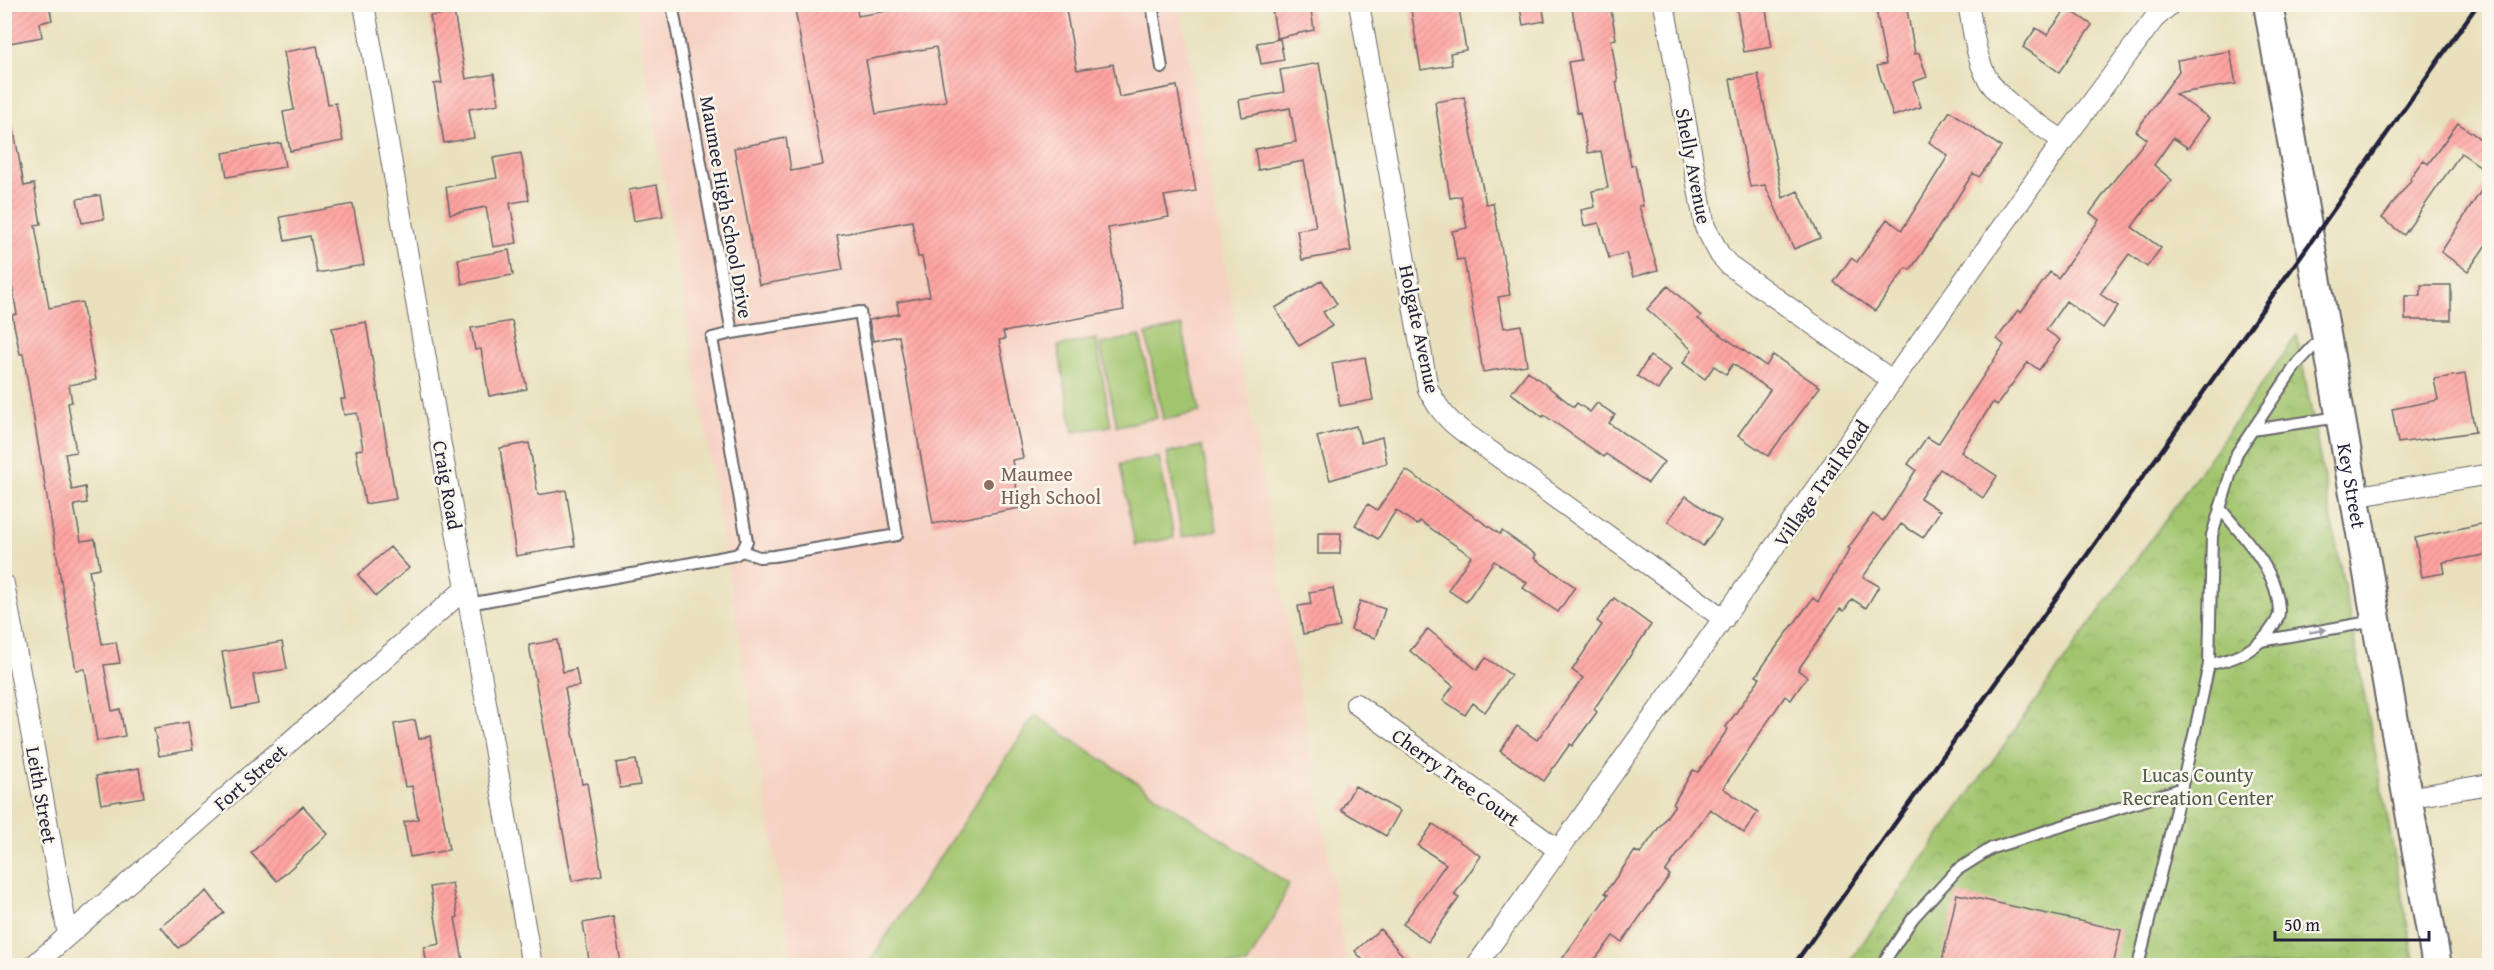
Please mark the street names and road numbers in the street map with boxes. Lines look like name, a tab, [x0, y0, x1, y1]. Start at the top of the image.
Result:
street label: Maumee High School Drive	[693, 93, 761, 321]
street label: Shelly Avenue	[1669, 106, 1719, 226]
street label: Holgate Avenue	[1392, 262, 1448, 396]
street label: Village Trail Road	[1766, 413, 1876, 552]
street label: Craig Road	[426, 438, 470, 532]
street label: Key Street	[2331, 441, 2374, 531]
street label: Cherry Tree Court	[1386, 721, 1526, 833]
street label: Fort Street	[207, 737, 293, 817]
street label: Leith Street	[19, 744, 65, 846]

